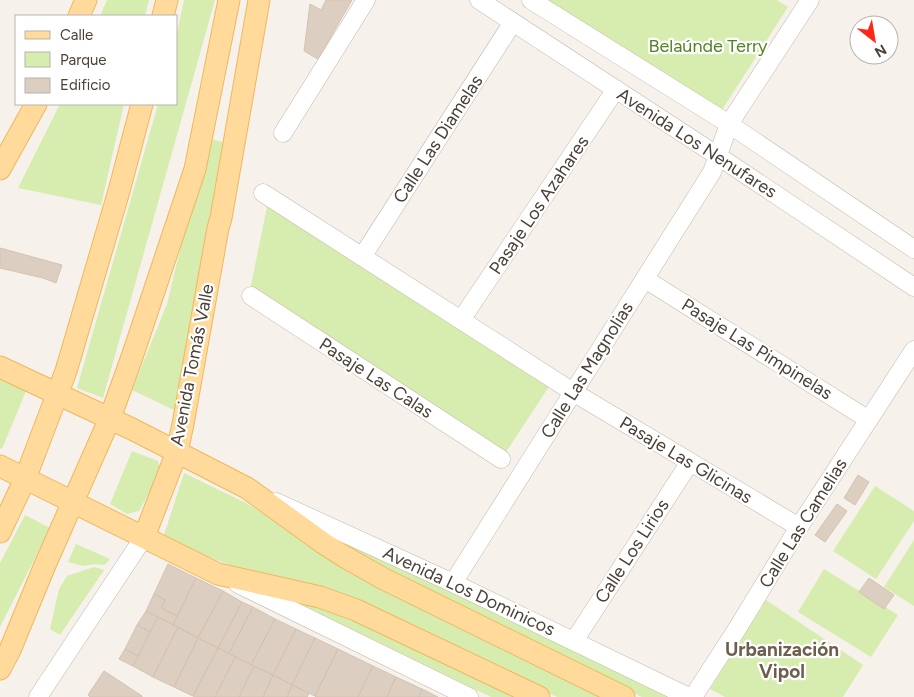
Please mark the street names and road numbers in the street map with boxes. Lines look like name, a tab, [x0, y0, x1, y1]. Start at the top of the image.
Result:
street label: Calle Las Diamelas	[388, 71, 488, 207]
street label: Avenida Los Nenufares	[613, 83, 781, 203]
street label: Pasaje Los Azahares	[484, 132, 594, 278]
street label: Avenida Tomás Valle	[165, 282, 219, 448]
street label: Pasaje Las Pimpinelas	[678, 294, 836, 404]
street label: Calle Las Magnolias	[536, 298, 638, 442]
street label: Pasaje Las Calas	[315, 333, 437, 423]
street label: Pasaje Las Glicinas	[616, 412, 756, 508]
street label: Calle Las Camelias	[754, 454, 852, 592]
street label: Calle Los Lirios	[590, 495, 674, 607]
street label: Avenida Los Dominicos	[380, 541, 558, 641]

